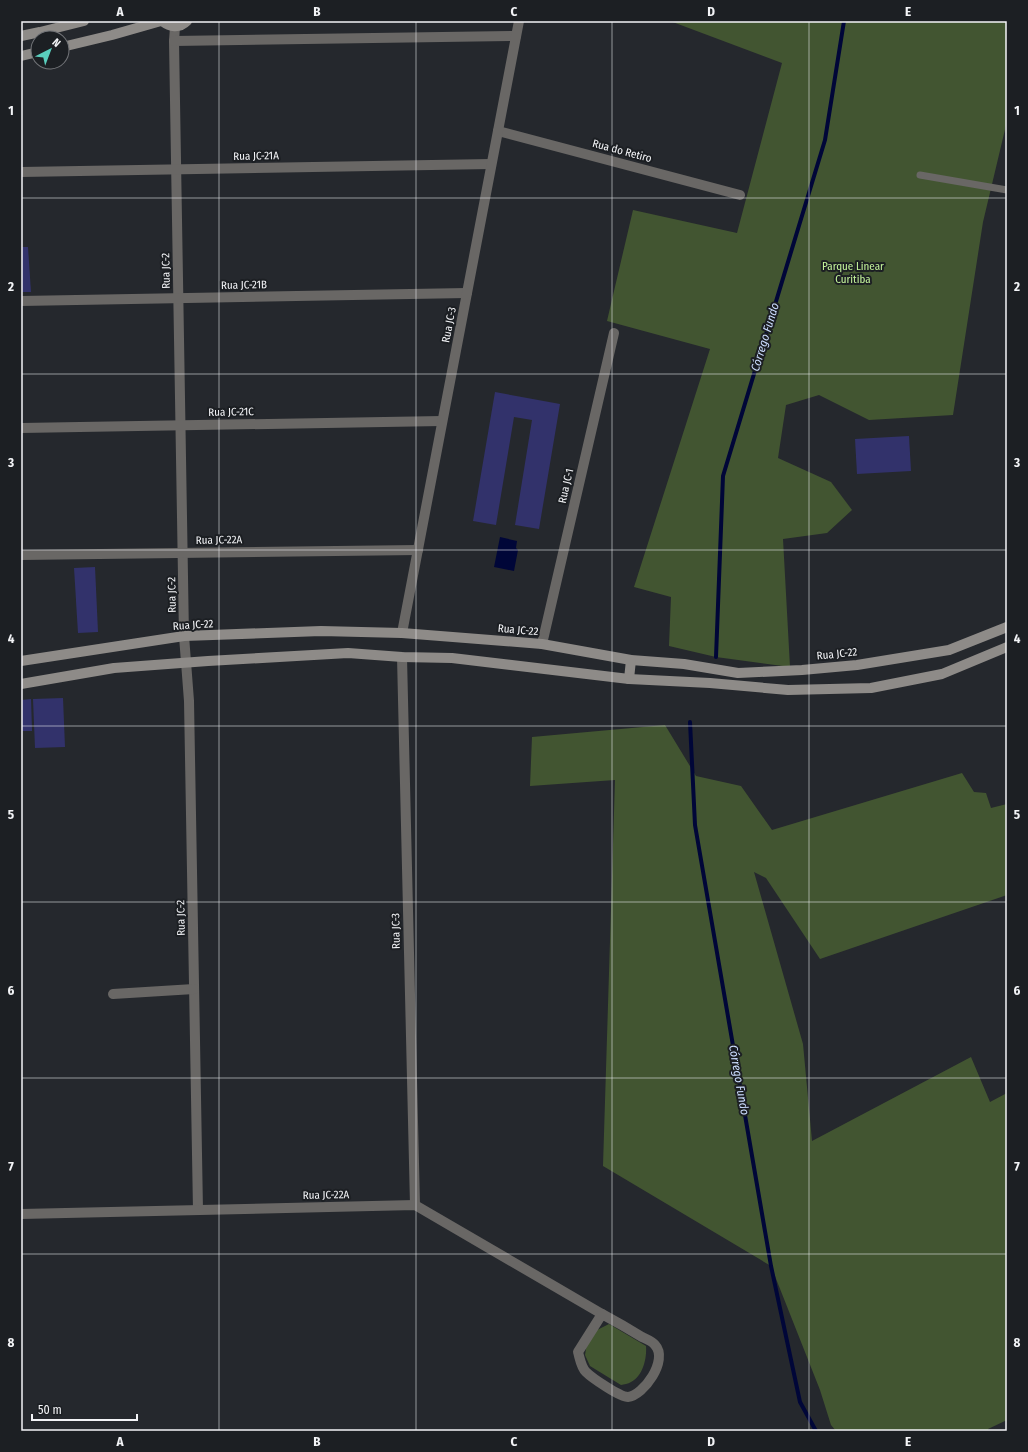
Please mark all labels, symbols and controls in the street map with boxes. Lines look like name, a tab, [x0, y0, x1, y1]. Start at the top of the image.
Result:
text: A	[115, 4, 124, 19]
text: B	[313, 4, 321, 19]
text: C	[511, 4, 518, 19]
text: D	[707, 4, 715, 19]
text: E	[905, 4, 911, 19]
north arrow	[30, 30, 70, 70]
text: N	[50, 36, 63, 50]
text: 1	[8, 103, 14, 118]
text: 1	[1014, 103, 1020, 118]
street label: Rua do Retiro	[591, 137, 653, 165]
street label: Rua JC-21A	[233, 149, 279, 163]
street label: Rua JC-2	[159, 253, 173, 289]
park label: Parque Linear Curitiba	[822, 260, 884, 286]
street label: Rua JC-21B	[221, 278, 267, 292]
text: 2	[7, 279, 14, 294]
text: 2	[1013, 279, 1020, 294]
water label: Córrego Fundo	[748, 301, 782, 373]
street label: Rua JC-3	[439, 306, 459, 344]
street label: Rua JC-21C	[208, 405, 254, 419]
text: 3	[7, 455, 14, 470]
text: 3	[1013, 455, 1020, 470]
street label: Rua JC-1	[556, 467, 576, 505]
street label: Rua JC-22A	[196, 533, 243, 547]
street label: Rua JC-2	[165, 577, 179, 613]
street label: Rua JC-22	[172, 617, 214, 633]
street label: Rua JC-22	[497, 622, 539, 638]
text: 4	[8, 631, 15, 646]
text: 4	[1014, 631, 1021, 646]
street label: Rua JC-22	[816, 645, 858, 663]
text: 5	[8, 807, 14, 822]
text: 5	[1014, 807, 1020, 822]
street label: Rua JC-2	[174, 900, 188, 936]
street label: Rua JC-3	[389, 913, 403, 949]
text: 6	[8, 983, 15, 998]
text: 6	[1014, 983, 1021, 998]
water label: Córrego Fundo	[726, 1044, 752, 1116]
text: 7	[8, 1159, 14, 1174]
text: 7	[1014, 1159, 1020, 1174]
street label: Rua JC-22A	[303, 1188, 350, 1202]
text: 8	[8, 1335, 15, 1350]
text: 8	[1014, 1335, 1021, 1350]
scale bar	[32, 1396, 137, 1422]
text: 50 m	[38, 1403, 62, 1417]
text: A	[115, 1434, 124, 1449]
text: B	[313, 1434, 321, 1449]
text: C	[511, 1434, 518, 1449]
text: D	[707, 1434, 715, 1449]
text: E	[905, 1434, 911, 1449]

